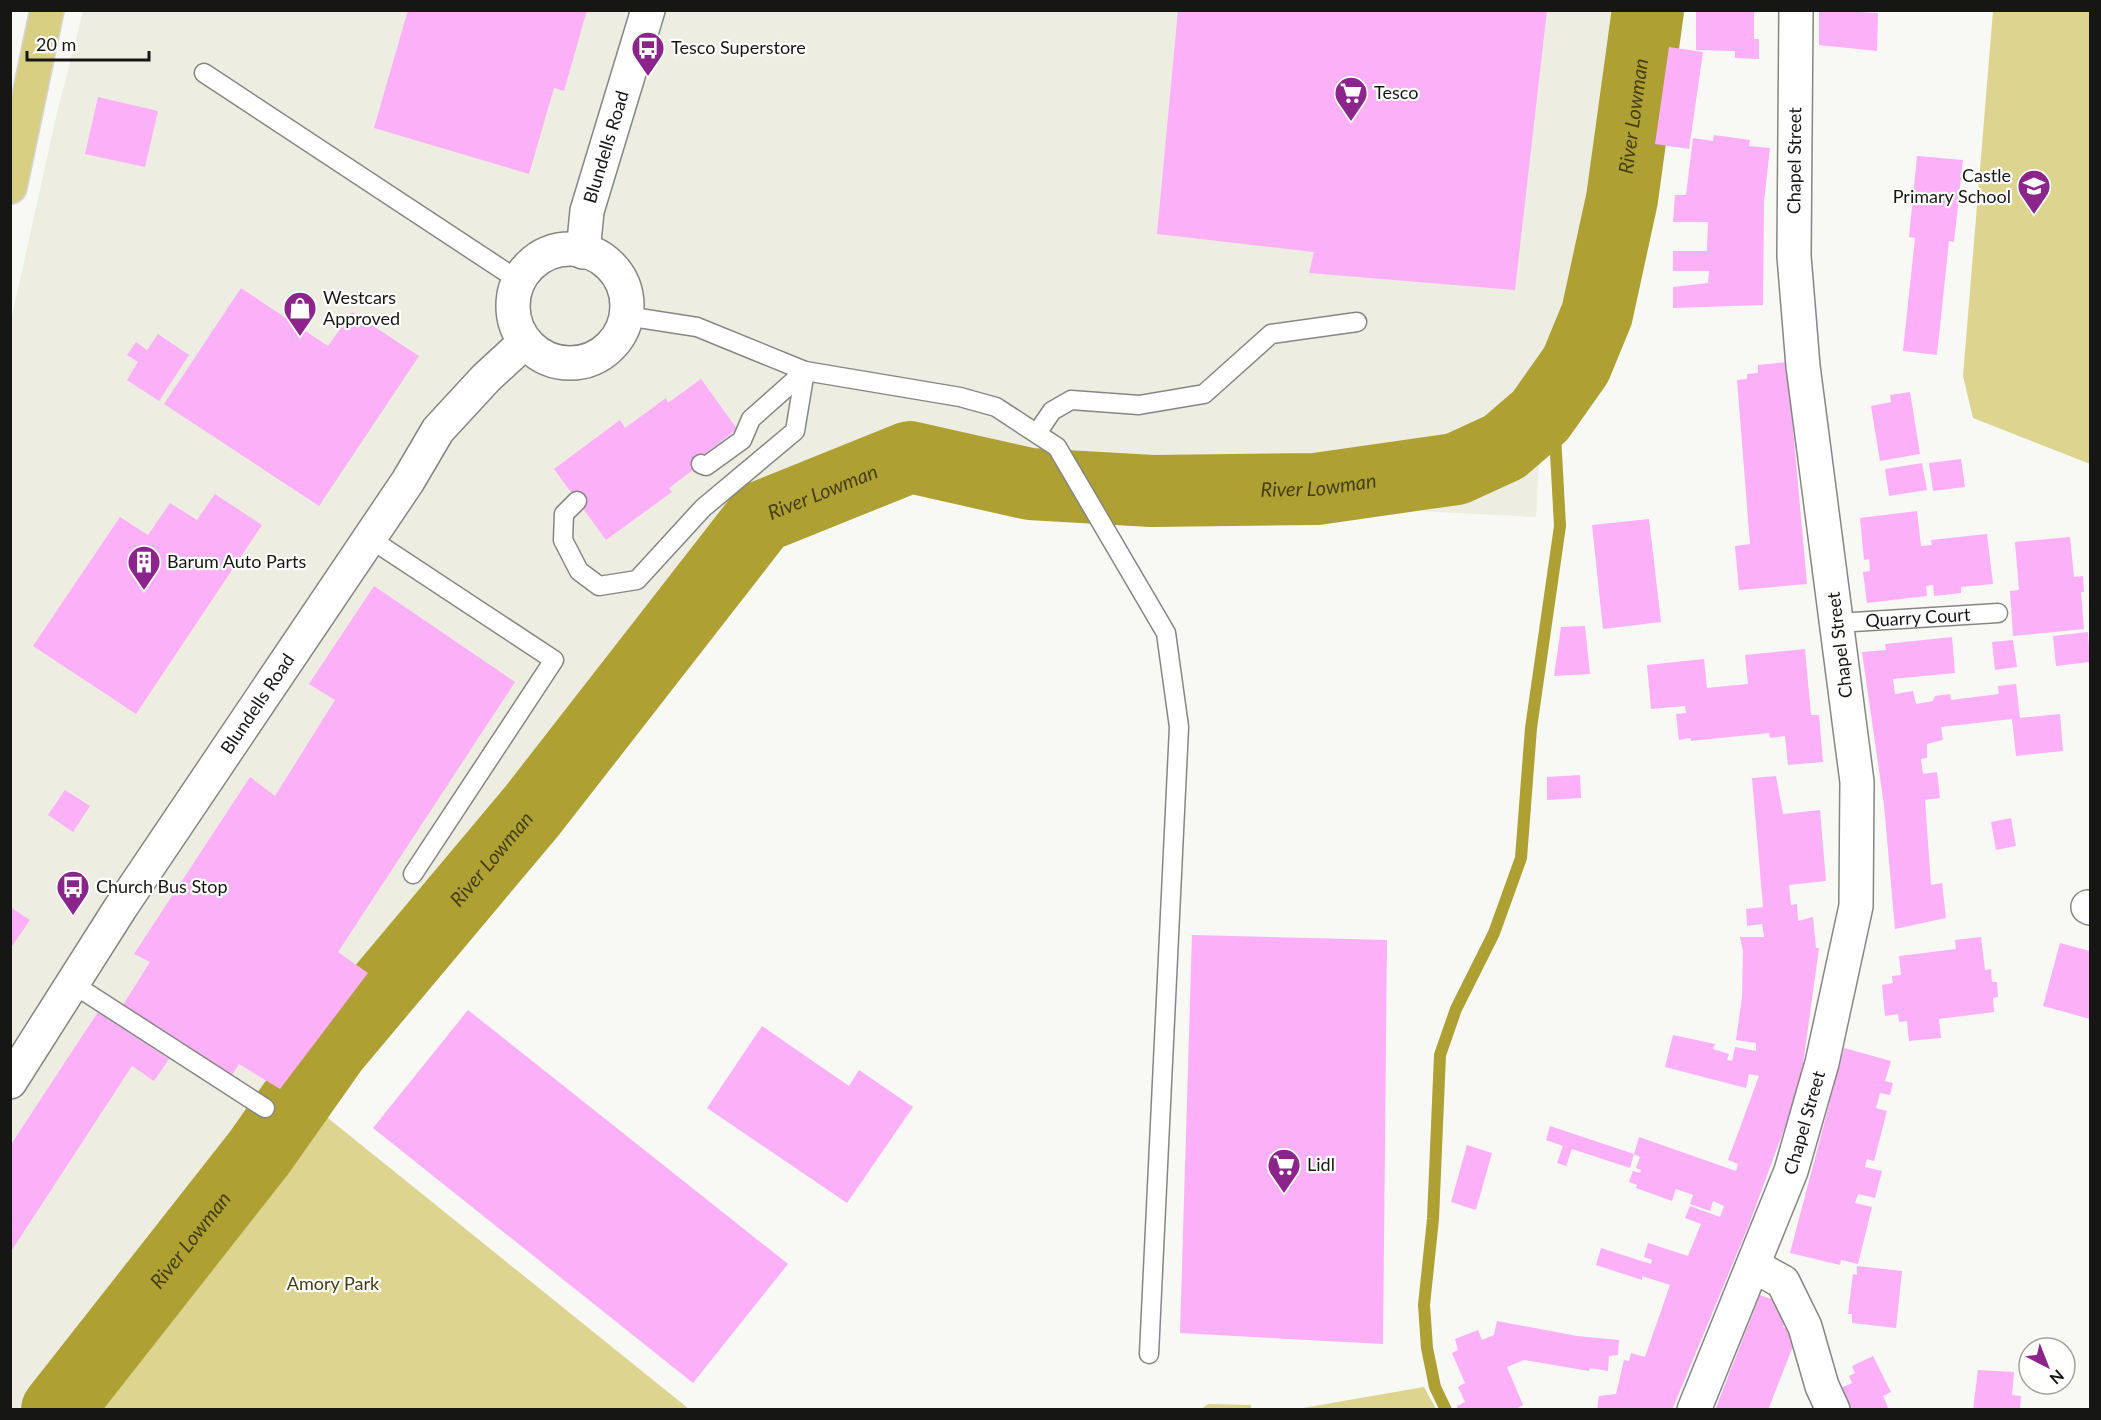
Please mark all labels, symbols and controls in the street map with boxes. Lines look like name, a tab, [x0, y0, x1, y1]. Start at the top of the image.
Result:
scale bar	[27, 24, 148, 62]
bus stop icon: Tesco Superstore	[630, 30, 666, 77]
text: 20 m	[36, 33, 76, 55]
place label: Tesco Superstore	[671, 36, 806, 58]
water label: River Lowman	[1613, 57, 1652, 175]
supermarket icon: Tesco	[1333, 75, 1369, 122]
place label: Tesco	[1374, 81, 1418, 103]
street label: Blundells Road	[578, 88, 633, 206]
street label: Chapel Street	[1782, 107, 1805, 214]
place label: Castle Primary School	[1893, 164, 2011, 207]
school or university icon: Castle Primary School	[2016, 168, 2052, 215]
place label: Westcars Approved	[323, 286, 400, 329]
shop icon: Westcars Approved	[282, 290, 318, 337]
water label: River Lowman	[764, 458, 881, 524]
water label: River Lowman	[1260, 468, 1378, 501]
building icon: Barum Auto Parts	[126, 544, 162, 591]
place label: Barum Auto Parts	[167, 550, 307, 572]
street label: Chapel Street	[1822, 590, 1856, 699]
street label: Quarry Court	[1865, 603, 1971, 631]
street label: Blundells Road	[215, 649, 299, 758]
water label: River Lowman	[444, 806, 537, 911]
bus stop icon: Church Bus Stop	[55, 869, 91, 916]
place label: Church Bus Stop	[96, 875, 227, 897]
street label: Chapel Street	[1779, 1068, 1829, 1177]
supermarket icon: Lidl	[1266, 1147, 1302, 1194]
place label: Lidl	[1307, 1153, 1335, 1175]
water label: River Lowman	[144, 1186, 235, 1293]
park label: Amory Park	[287, 1272, 380, 1294]
north arrow	[2017, 1336, 2077, 1396]
text: N	[2046, 1366, 2068, 1389]

